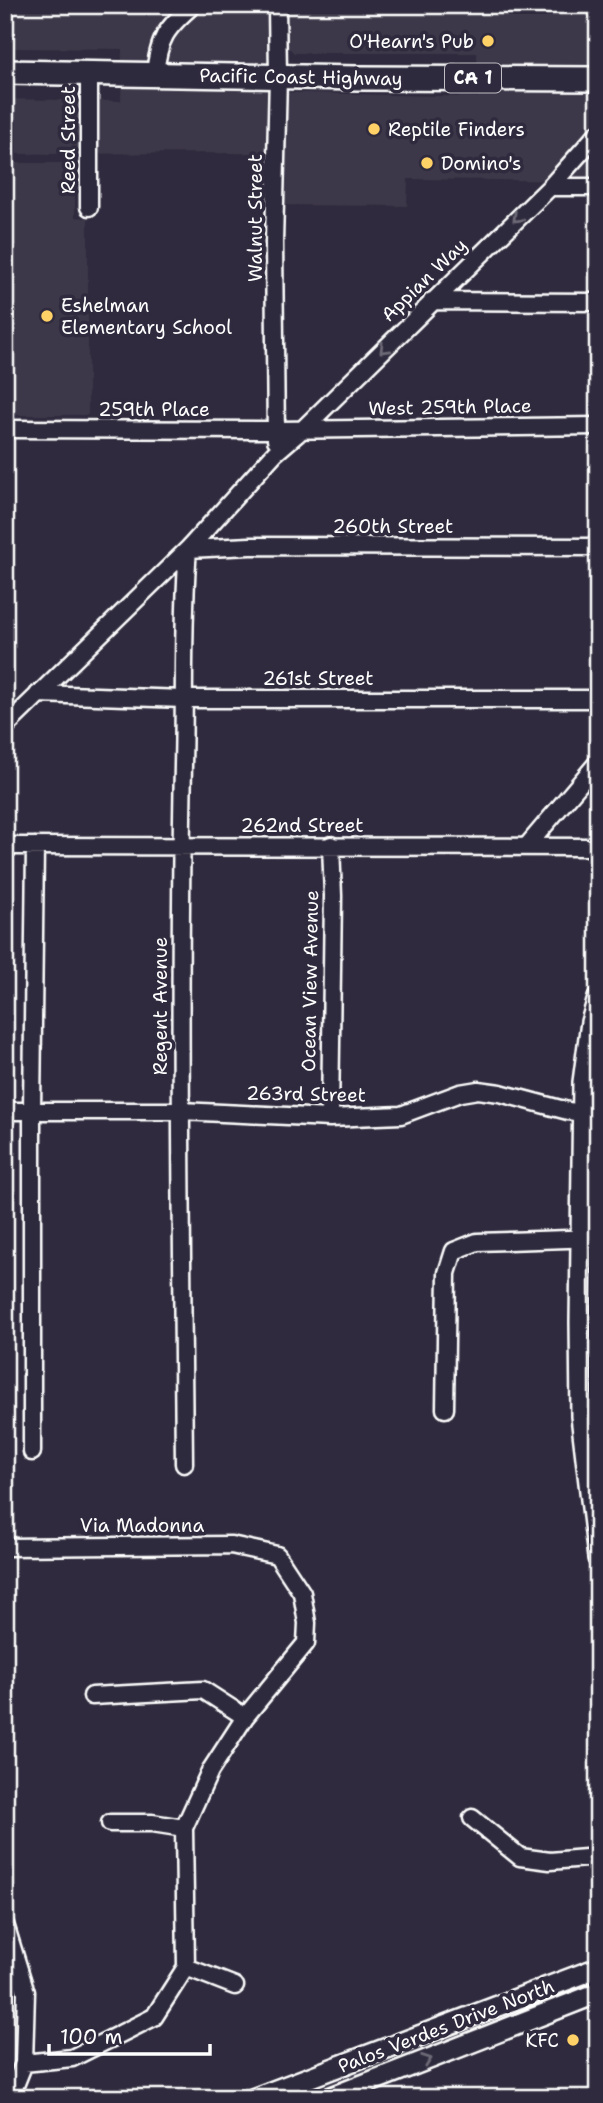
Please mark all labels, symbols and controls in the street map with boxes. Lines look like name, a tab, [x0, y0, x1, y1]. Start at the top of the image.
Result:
place label: O'Hearn's Pub	[349, 29, 474, 54]
marker: O'Hearn's Pub	[480, 33, 496, 49]
street label: Pacific Coast Highway	[199, 63, 403, 91]
road number: CA 1	[445, 64, 501, 92]
street label: Reed Street	[56, 86, 81, 194]
place label: Reptile Finders	[388, 117, 525, 142]
marker: Reptile Finders	[366, 121, 382, 137]
place label: Domino's	[441, 151, 521, 176]
street label: Walnut Street	[243, 154, 268, 282]
marker: Domino's	[419, 155, 435, 171]
one-way arrow	[512, 210, 525, 223]
street label: Appian Way	[376, 233, 472, 327]
place label: Eshelman Elementary School	[61, 293, 232, 340]
marker: Eshelman Elementary School	[39, 308, 55, 324]
one-way arrow	[379, 341, 392, 354]
street label: West 259th Place	[368, 393, 532, 421]
street label: 259th Place	[98, 397, 210, 422]
street label: 260th Street	[333, 514, 453, 539]
street label: 261st Street	[262, 666, 374, 691]
street label: 262nd Street	[240, 813, 364, 838]
street label: Ocean View Avenue	[296, 890, 324, 1072]
street label: Regent Avenue	[148, 937, 173, 1075]
street label: 263rd Street	[246, 1080, 366, 1108]
street label: Via Madonna	[80, 1513, 204, 1538]
street label: Palos Verdes Drive North	[334, 1973, 558, 2079]
scale bar	[49, 2012, 210, 2056]
text: 100 m	[60, 2023, 123, 2051]
place label: KFC	[525, 2028, 559, 2053]
marker: KFC	[565, 2032, 581, 2048]
one-way arrow	[421, 2054, 433, 2068]

